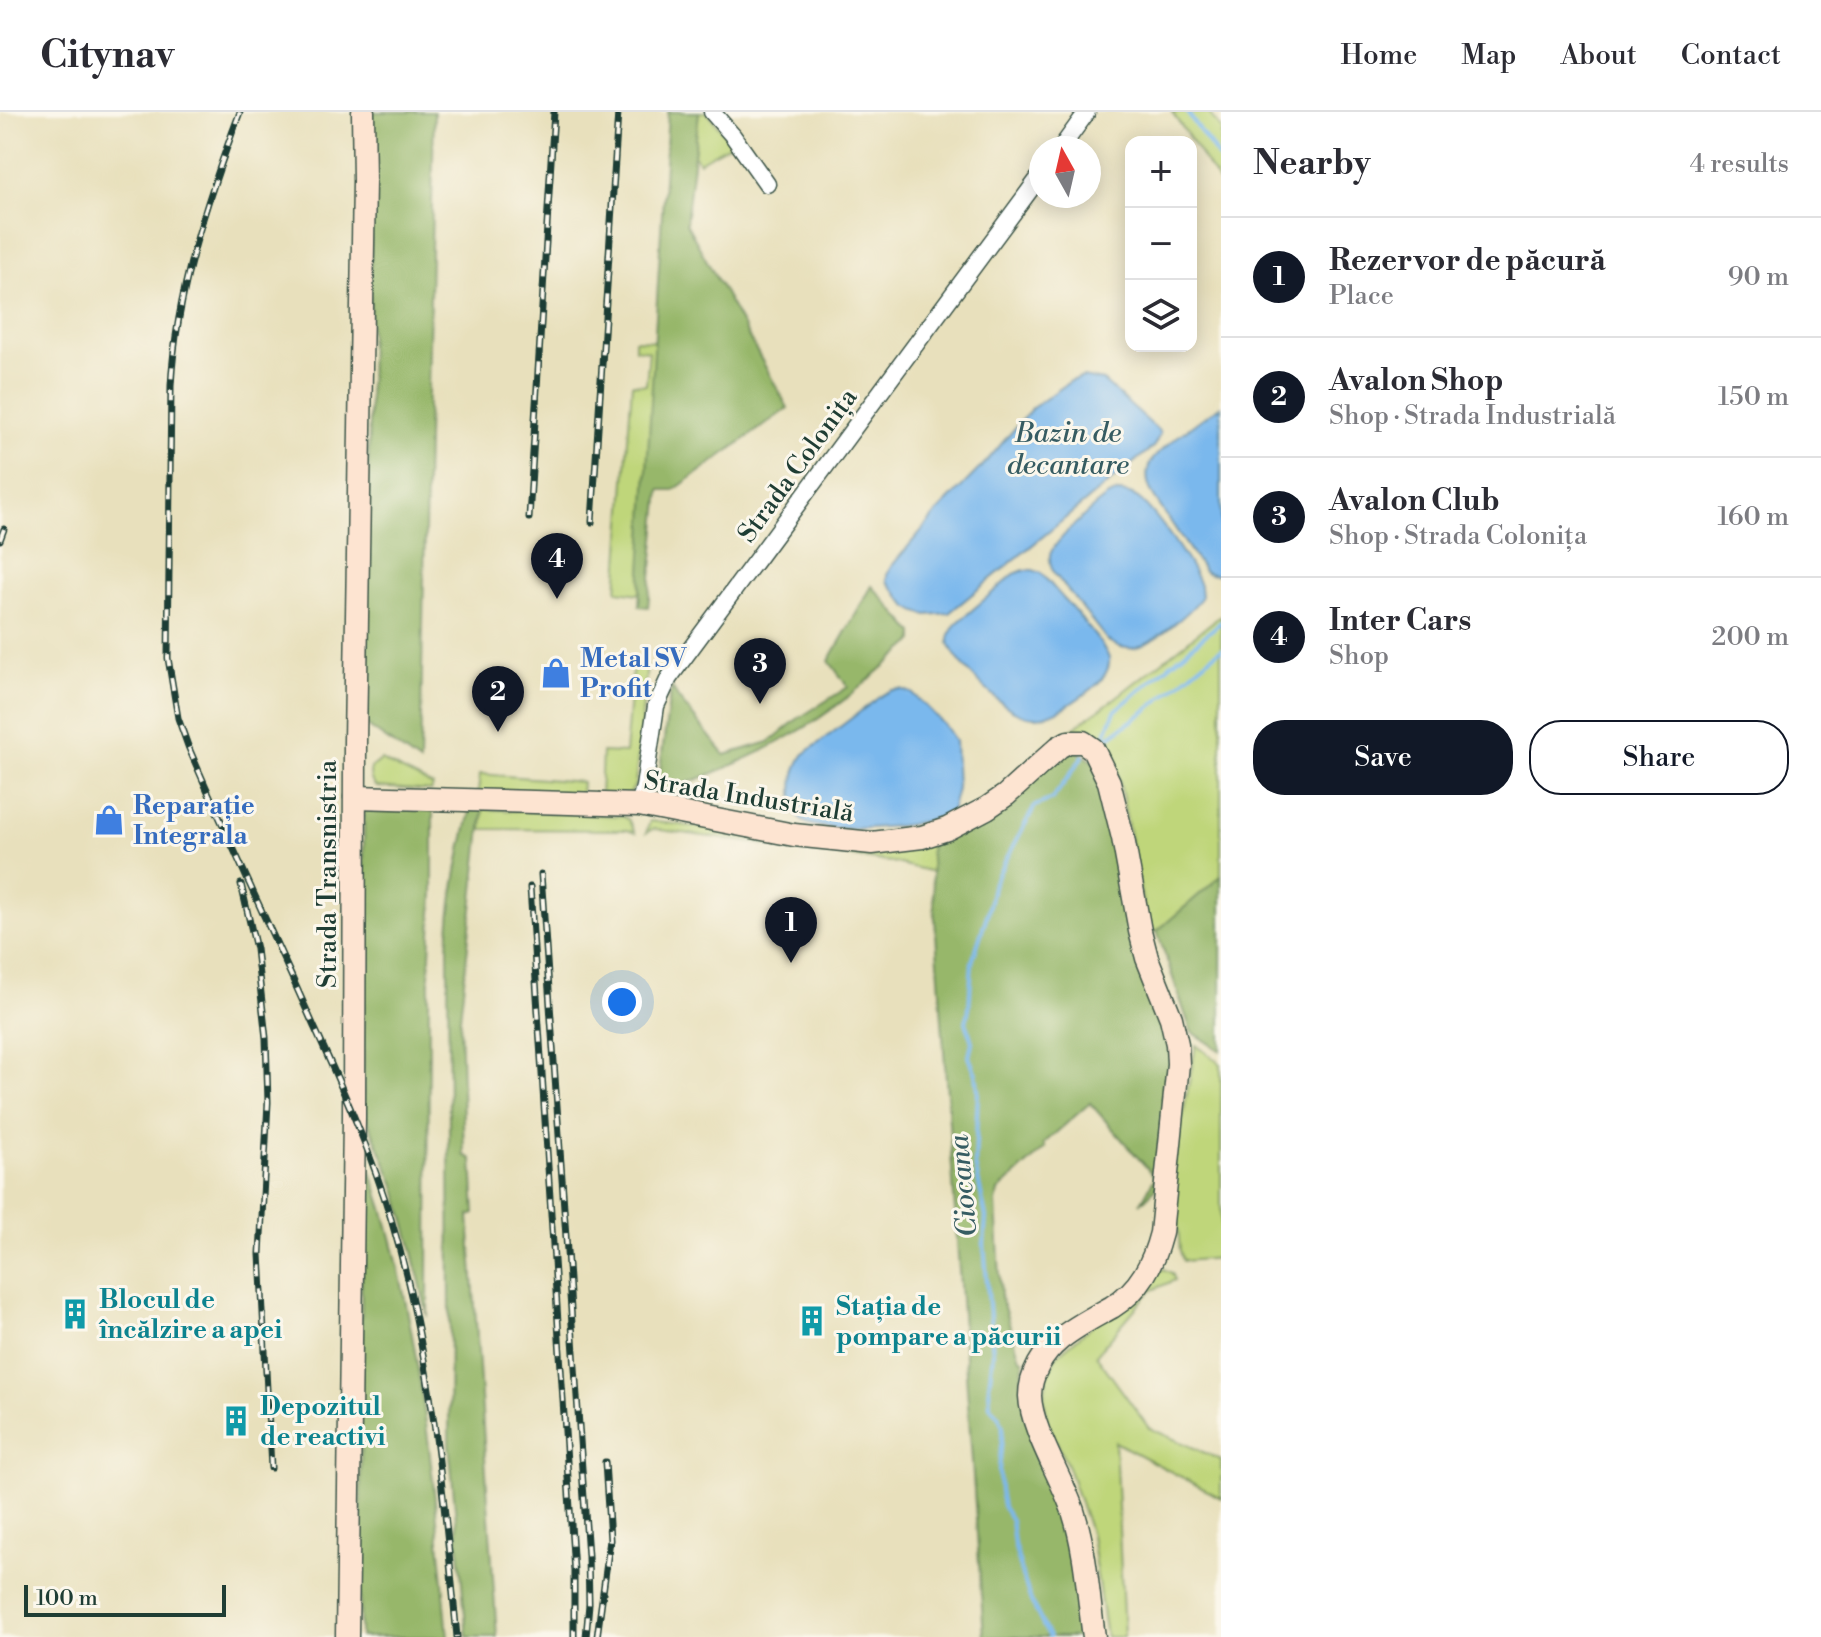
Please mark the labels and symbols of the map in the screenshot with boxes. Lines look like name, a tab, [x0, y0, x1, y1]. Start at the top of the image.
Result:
north arrow	[1029, 136, 1101, 208]
street label: Strada Colonița	[731, 381, 865, 549]
water label: Bazin de decantare	[1007, 416, 1129, 483]
pin: 4	[531, 533, 583, 599]
pin: 3	[734, 638, 786, 704]
place label: Metal SV Profit	[580, 643, 687, 705]
shop icon: Metal SV Profit	[539, 656, 573, 690]
pin: 2	[472, 666, 524, 732]
street label: Strada Transnistria	[312, 759, 344, 988]
street label: Strada Industrială	[642, 765, 857, 829]
place label: Reparație Integrala	[133, 790, 255, 852]
shop icon: Reparație Integrala	[92, 803, 126, 837]
pin: 1	[765, 897, 817, 963]
your location	[602, 982, 642, 1022]
water label: Ciocana	[942, 1133, 985, 1239]
place label: Blocul de încălzire a apei	[98, 1284, 282, 1346]
place label: Stația de pompare a păcurii	[836, 1291, 1061, 1353]
building icon: Blocul de încălzire a apei	[58, 1297, 92, 1331]
building icon: Stația de pompare a păcurii	[795, 1304, 829, 1338]
place label: Depozitul de reaсtivi	[260, 1391, 386, 1453]
building icon: Depozitul de reaсtivi	[219, 1404, 253, 1438]
scale bar	[24, 1581, 226, 1617]

